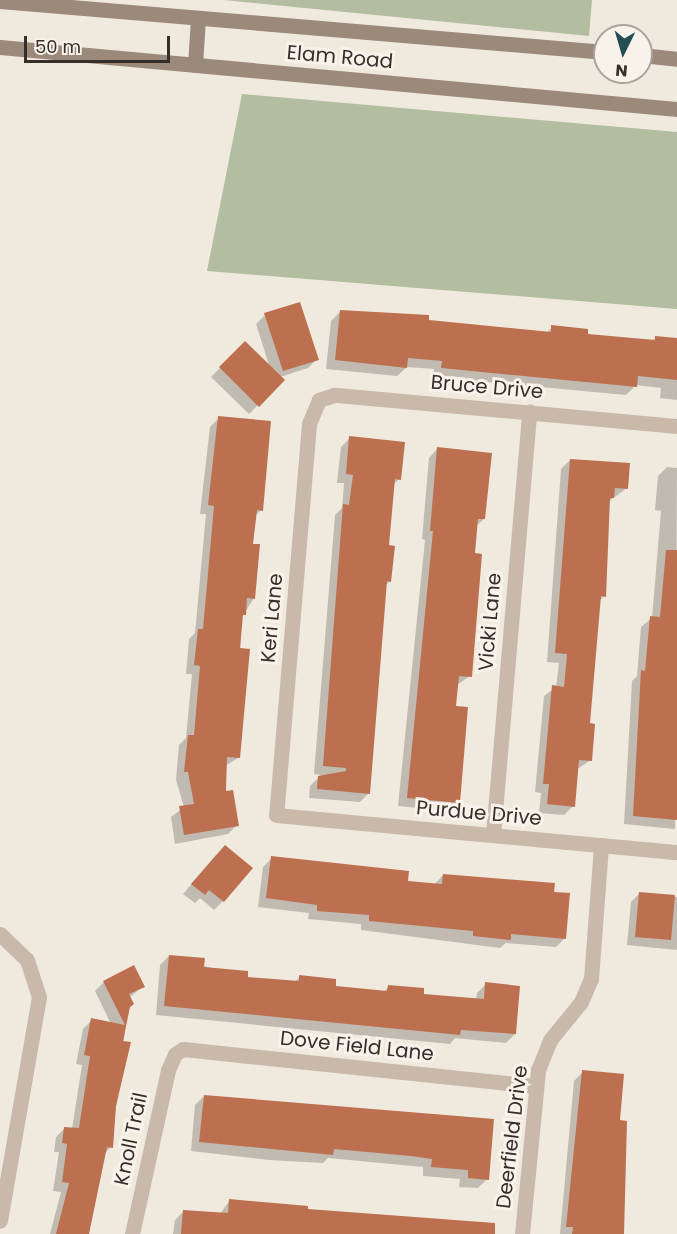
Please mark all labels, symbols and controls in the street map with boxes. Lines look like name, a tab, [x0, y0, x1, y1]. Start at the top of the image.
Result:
scale bar	[27, 24, 172, 62]
north arrow	[593, 24, 653, 84]
text: 50 m	[35, 34, 81, 59]
street label: Elam Road	[286, 40, 394, 74]
text: N	[615, 58, 629, 82]
street label: Bruce Drive	[430, 370, 544, 404]
street label: Keri Lane	[256, 572, 288, 664]
street label: Vicki Lane	[474, 572, 506, 672]
street label: Purdue Drive	[415, 796, 543, 830]
street label: Dove Field Lane	[279, 1026, 435, 1066]
street label: Deerfield Drive	[491, 1064, 533, 1210]
street label: Knoll Trail	[109, 1090, 153, 1188]

